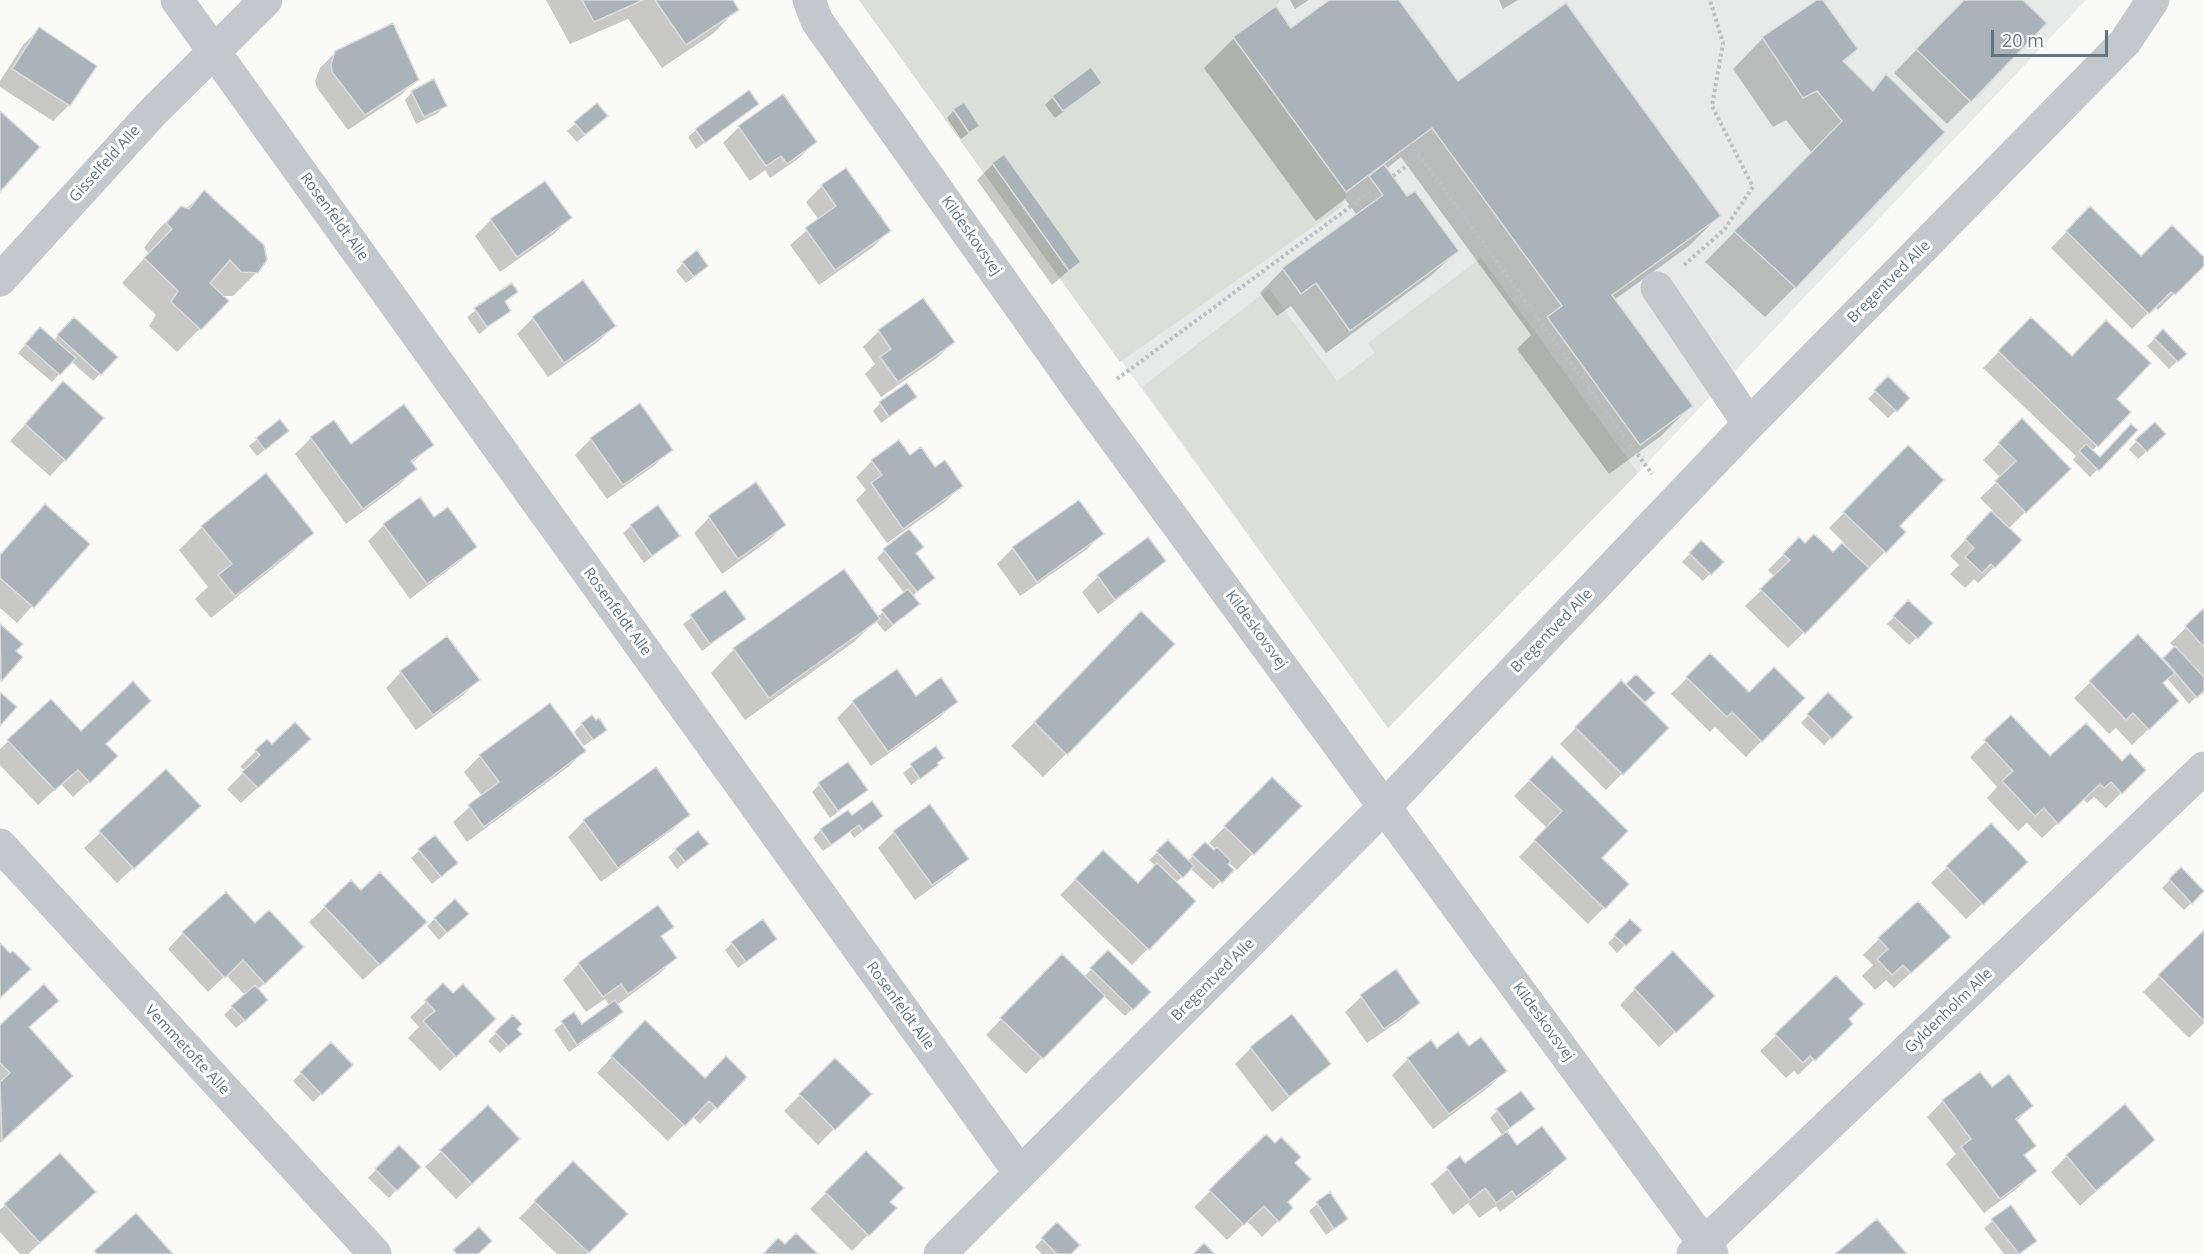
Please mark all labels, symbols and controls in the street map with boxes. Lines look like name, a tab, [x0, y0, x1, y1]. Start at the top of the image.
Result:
scale bar	[1994, 18, 2111, 56]
text: 20 m	[2002, 28, 2044, 52]
street label: Gisselfeld Alle	[66, 122, 144, 206]
street label: Rosenfeldt Alle	[296, 170, 372, 264]
street label: Kildeskovsvej	[937, 193, 1005, 279]
street label: Bregentved Alle	[1844, 237, 1934, 327]
street label: Rosenfeldt Alle	[579, 565, 655, 659]
street label: Bregentved Alle	[1507, 585, 1597, 677]
street label: Kildeskovsvej	[1221, 587, 1291, 673]
street label: Bregentved Alle	[1168, 935, 1258, 1025]
street label: Rosenfeldt Alle	[862, 959, 938, 1053]
street label: Gyldenholm Alle	[1902, 965, 1996, 1057]
street label: Kildeskovsvej	[1508, 979, 1578, 1065]
street label: Vemmetofte Alle	[141, 1001, 233, 1099]

